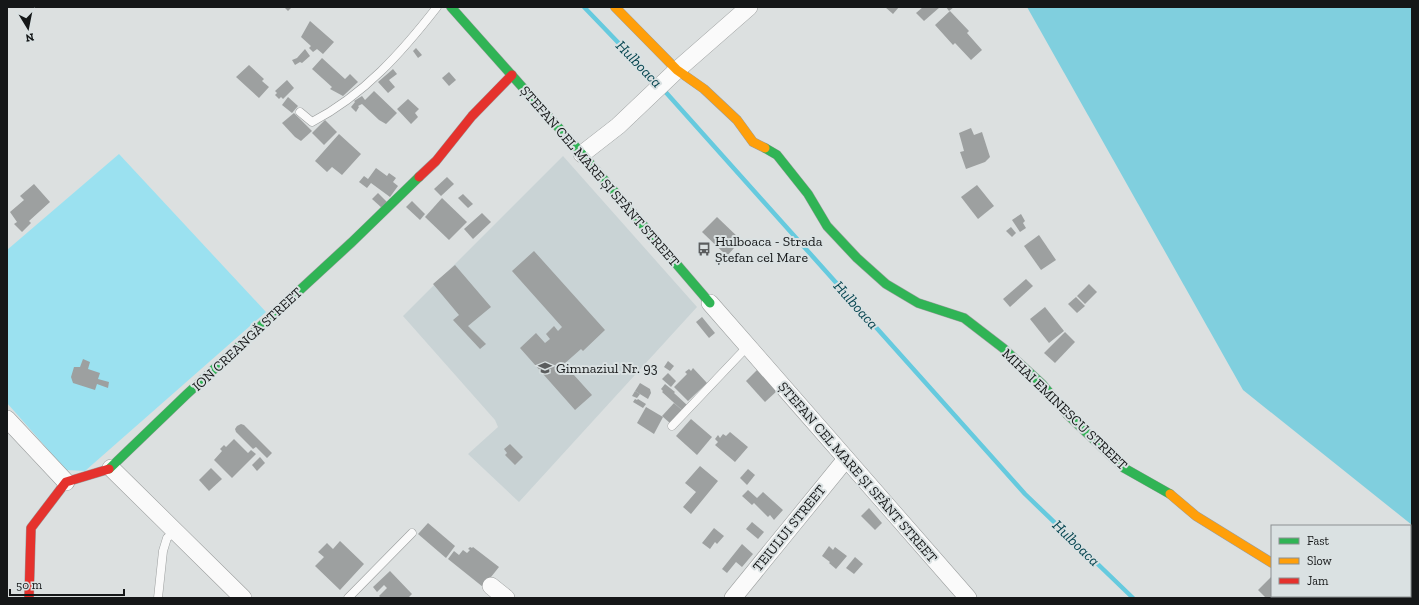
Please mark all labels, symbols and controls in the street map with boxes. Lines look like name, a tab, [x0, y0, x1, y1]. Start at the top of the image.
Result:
north arrow	[8, 8, 48, 48]
text: N	[24, 30, 35, 45]
water label: Hulboaca	[612, 37, 666, 91]
street label: ȘTEFAN CEL MARE ȘI SFÂNT STREET	[516, 82, 683, 270]
place label: Hulboaca - Strada Ștefan cel Mare	[715, 233, 823, 266]
bus stop icon: Hulboaca - Strada Ștefan cel Mare	[696, 241, 712, 257]
water label: Hulboaca	[830, 277, 882, 333]
street label: ION CREANGĂ STREET	[189, 284, 306, 395]
street label: MIHAI EMINESCU STREET	[999, 345, 1131, 474]
school or university icon: Gimnaziul Nr. 93	[537, 360, 553, 376]
place label: Gimnaziul Nr. 93	[556, 360, 658, 377]
street label: ȘTEFAN CEL MARE ȘI SFÂNT STREET	[774, 378, 941, 566]
street label: TEIULUI STREET	[749, 481, 830, 575]
water label: Hulboaca	[1049, 516, 1103, 570]
legend	[1271, 525, 1411, 597]
text: Fast	[1307, 534, 1330, 548]
text: Slow	[1307, 554, 1333, 568]
scale bar	[10, 571, 124, 597]
text: Jam	[1307, 574, 1329, 588]
text: 50 m	[16, 578, 43, 592]

